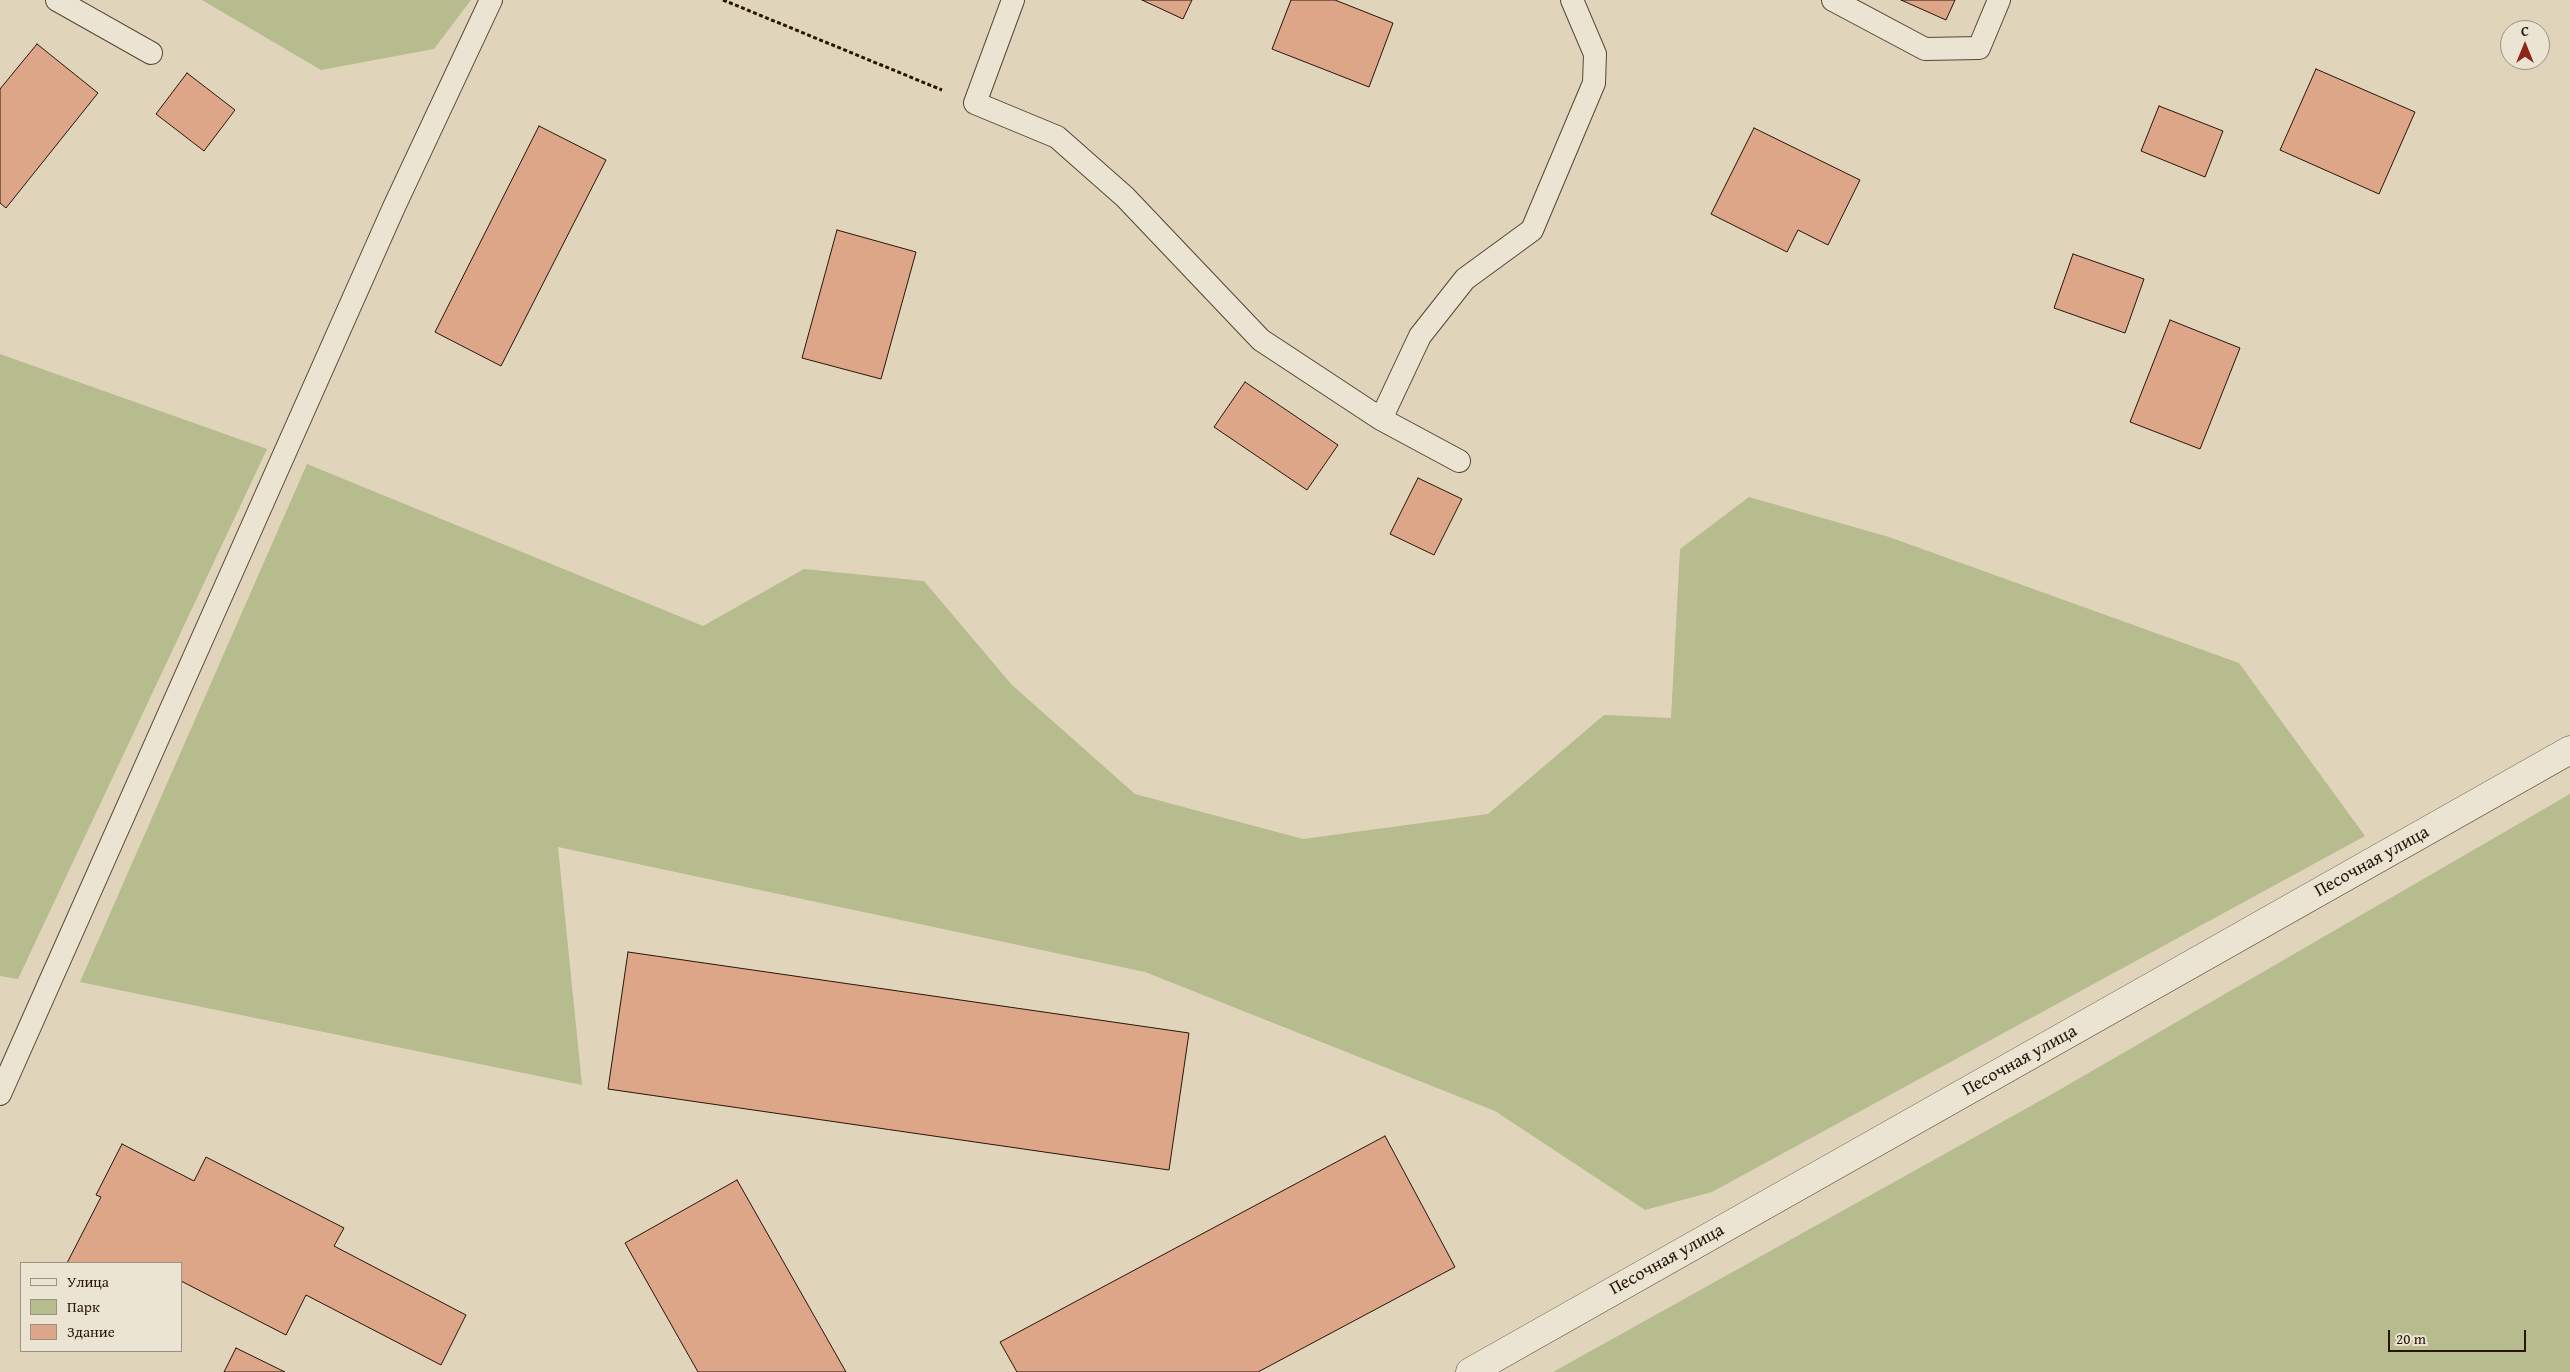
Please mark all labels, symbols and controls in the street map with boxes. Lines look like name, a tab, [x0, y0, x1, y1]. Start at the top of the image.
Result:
north arrow	[2500, 20, 2550, 70]
text: С	[2521, 21, 2529, 41]
street label: Песочная улица	[2311, 822, 2433, 902]
street label: Песочная улица	[1959, 1021, 2081, 1101]
street label: Песочная улица	[1606, 1220, 1728, 1300]
legend	[20, 1262, 182, 1352]
text: Улица	[67, 1271, 109, 1292]
text: Парк	[67, 1296, 100, 1317]
scale bar	[2390, 1320, 2528, 1352]
text: Здание	[67, 1321, 115, 1342]
text: 20 m	[2396, 1328, 2426, 1349]

